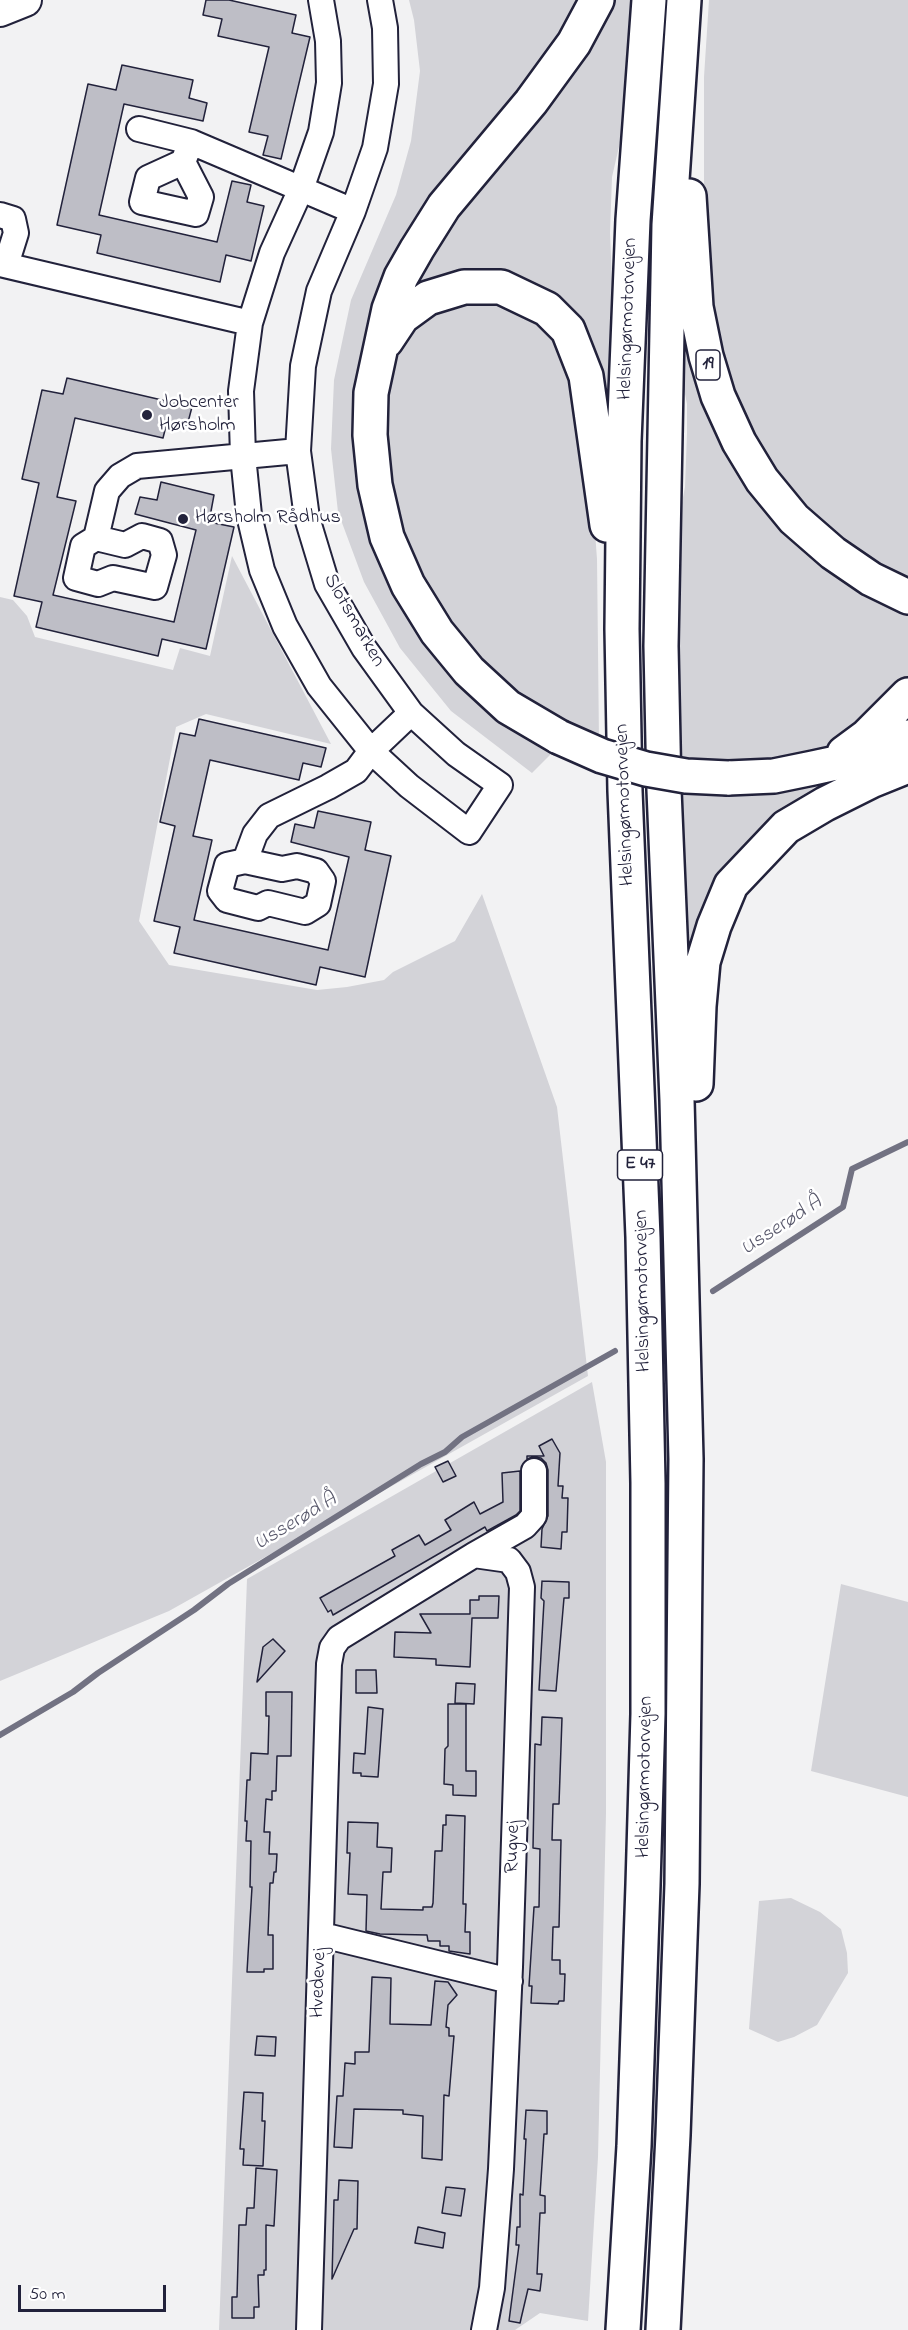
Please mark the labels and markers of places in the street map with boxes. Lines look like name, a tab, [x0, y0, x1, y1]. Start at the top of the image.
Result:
place label: Jobcenter Hørsholm	[159, 392, 239, 439]
marker: Jobcenter Hørsholm	[140, 408, 154, 422]
place label: Hørsholm Rådhus	[195, 507, 341, 531]
marker: Hørsholm Rådhus	[176, 512, 190, 526]

